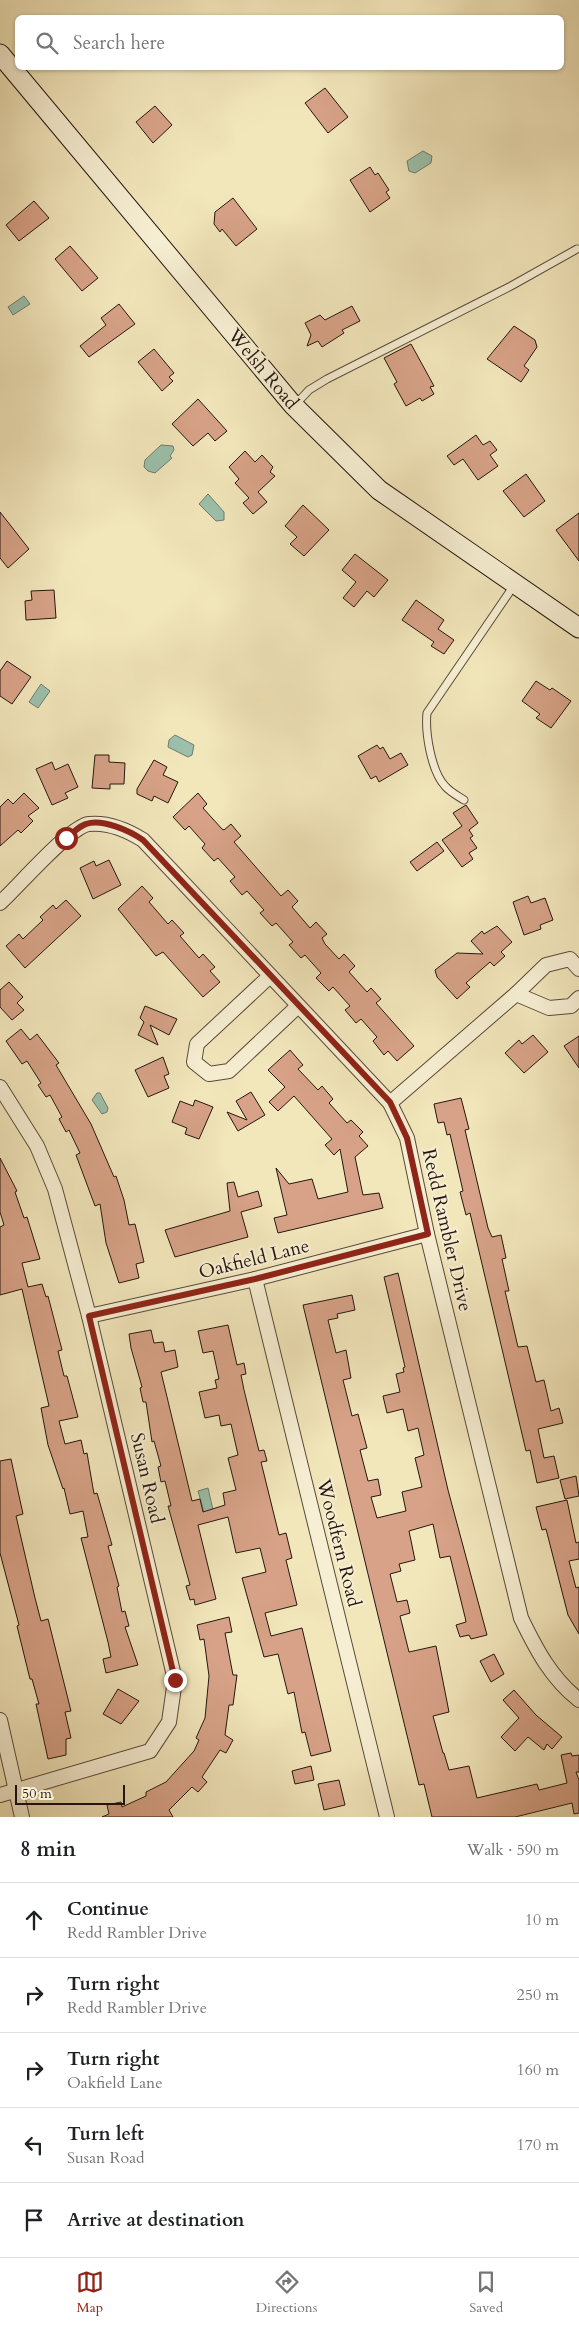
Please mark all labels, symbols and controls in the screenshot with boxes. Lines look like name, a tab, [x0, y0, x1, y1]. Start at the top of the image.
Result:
search box	[15, 15, 564, 70]
icon: search	[33, 29, 61, 57]
text: Search here	[73, 30, 165, 56]
street label: Welsh Road	[221, 322, 304, 415]
route start	[55, 827, 78, 850]
street label: Redd Rambler Drive	[416, 1146, 478, 1314]
street label: Oakfield Lane	[196, 1233, 312, 1285]
street label: Susan Road	[124, 1430, 170, 1526]
street label: Woodfern Road	[310, 1475, 367, 1610]
route end	[164, 1669, 187, 1692]
scale bar	[15, 1782, 125, 1805]
text: 50 m	[22, 1784, 52, 1803]
text: 8 min	[20, 1835, 76, 1864]
text: Walk · 590 m	[467, 1839, 559, 1861]
text: Continue	[67, 1896, 149, 1922]
icon: ahead	[20, 1906, 48, 1934]
text: 10 m	[525, 1909, 559, 1931]
text: Redd Rambler Drive	[67, 1922, 207, 1944]
text: Turn right	[67, 1971, 159, 1997]
icon: right	[20, 1981, 48, 2009]
text: 250 m	[517, 1984, 559, 2006]
text: Redd Rambler Drive	[67, 1997, 207, 2019]
text: Turn right	[67, 2046, 159, 2072]
icon: right	[20, 2056, 48, 2084]
text: 160 m	[517, 2059, 559, 2081]
text: Oakfield Lane	[67, 2072, 162, 2094]
text: Turn left	[67, 2121, 144, 2147]
icon: left	[20, 2131, 48, 2159]
text: 170 m	[517, 2134, 559, 2156]
text: Susan Road	[67, 2147, 145, 2169]
icon: arrive	[20, 2206, 48, 2234]
text: Arrive at destination	[67, 2207, 244, 2233]
tab: Map	[76, 2268, 104, 2317]
tab: Directions	[256, 2268, 317, 2317]
tab: Saved	[469, 2268, 503, 2317]

